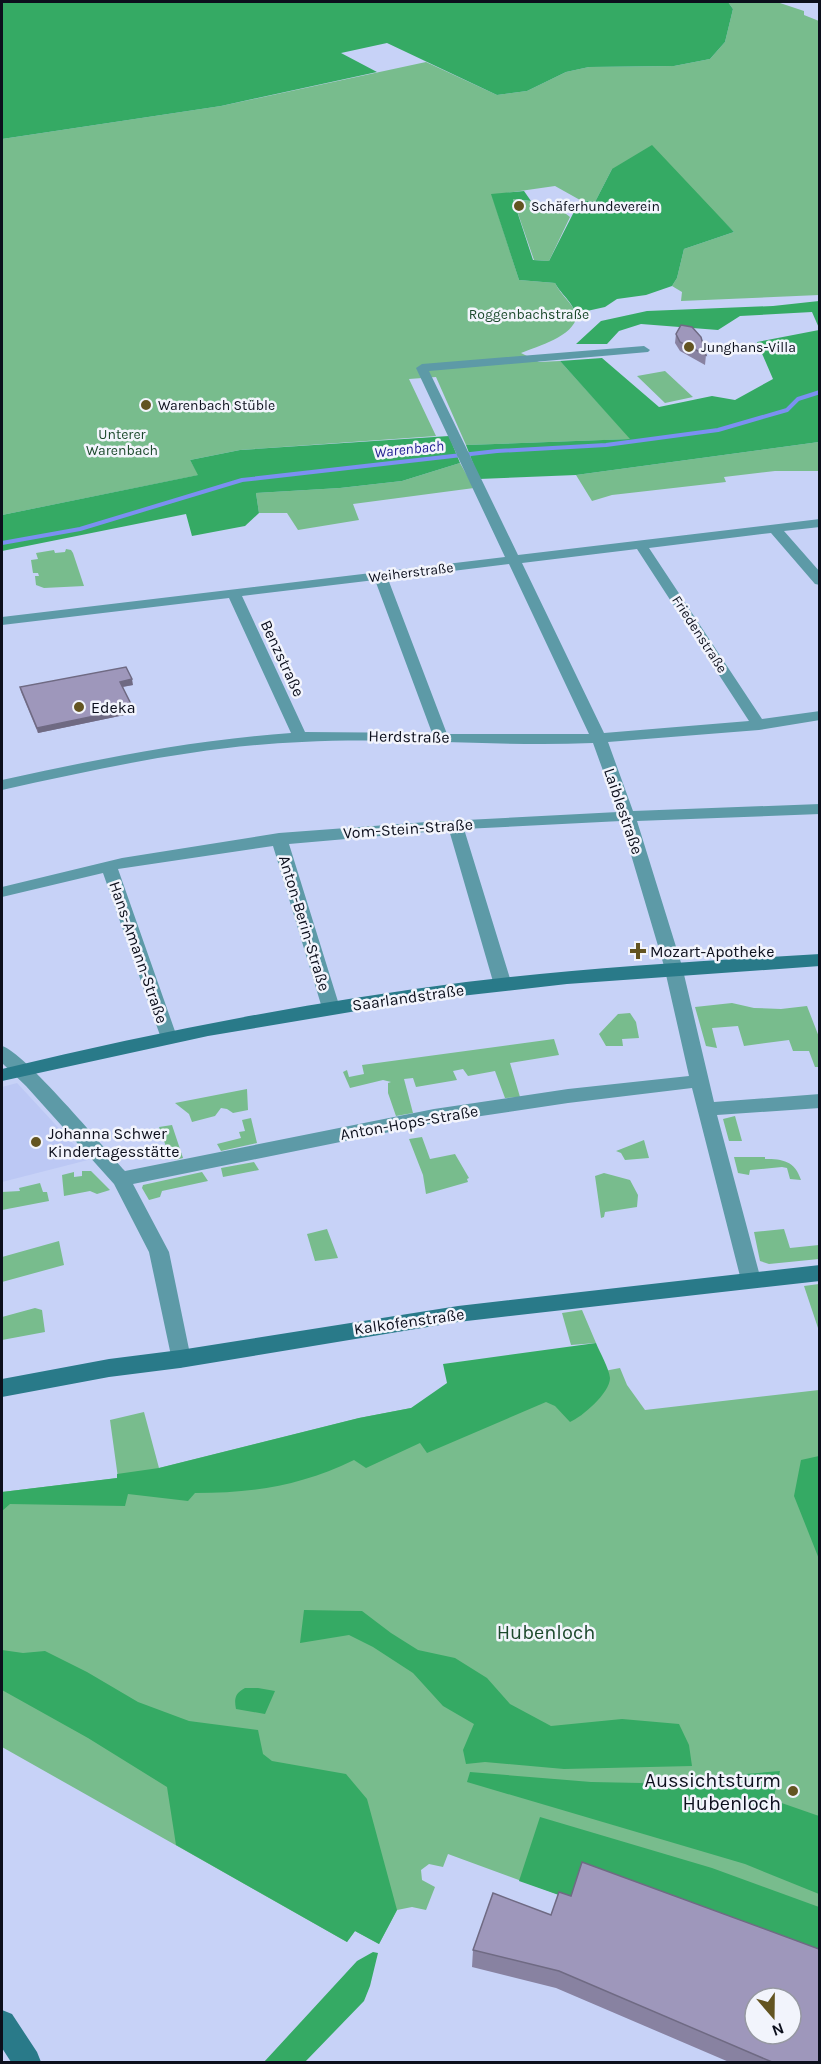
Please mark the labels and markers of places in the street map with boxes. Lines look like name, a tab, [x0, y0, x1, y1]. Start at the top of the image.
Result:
place label: Schäferhundeverein	[531, 198, 660, 215]
marker: Schäferhundeverein	[512, 199, 526, 213]
place label: Junghans-Villa	[701, 339, 796, 356]
marker: Junghans-Villa	[682, 340, 696, 354]
place label: Warenbach Stüble	[158, 397, 275, 414]
marker: Warenbach Stüble	[139, 398, 153, 412]
place label: Edeka	[91, 698, 136, 717]
marker: Edeka	[72, 700, 86, 714]
place label: Mozart-Apotheke	[650, 942, 774, 961]
marker: Mozart-Apotheke	[631, 944, 645, 958]
place label: Johanna Schwer Kindertagesstätte	[48, 1124, 180, 1161]
marker: Johanna Schwer Kindertagesstätte	[29, 1135, 43, 1149]
place label: Aussichtsturm Hubenloch	[644, 1769, 781, 1815]
marker: Aussichtsturm Hubenloch	[786, 1784, 800, 1798]

